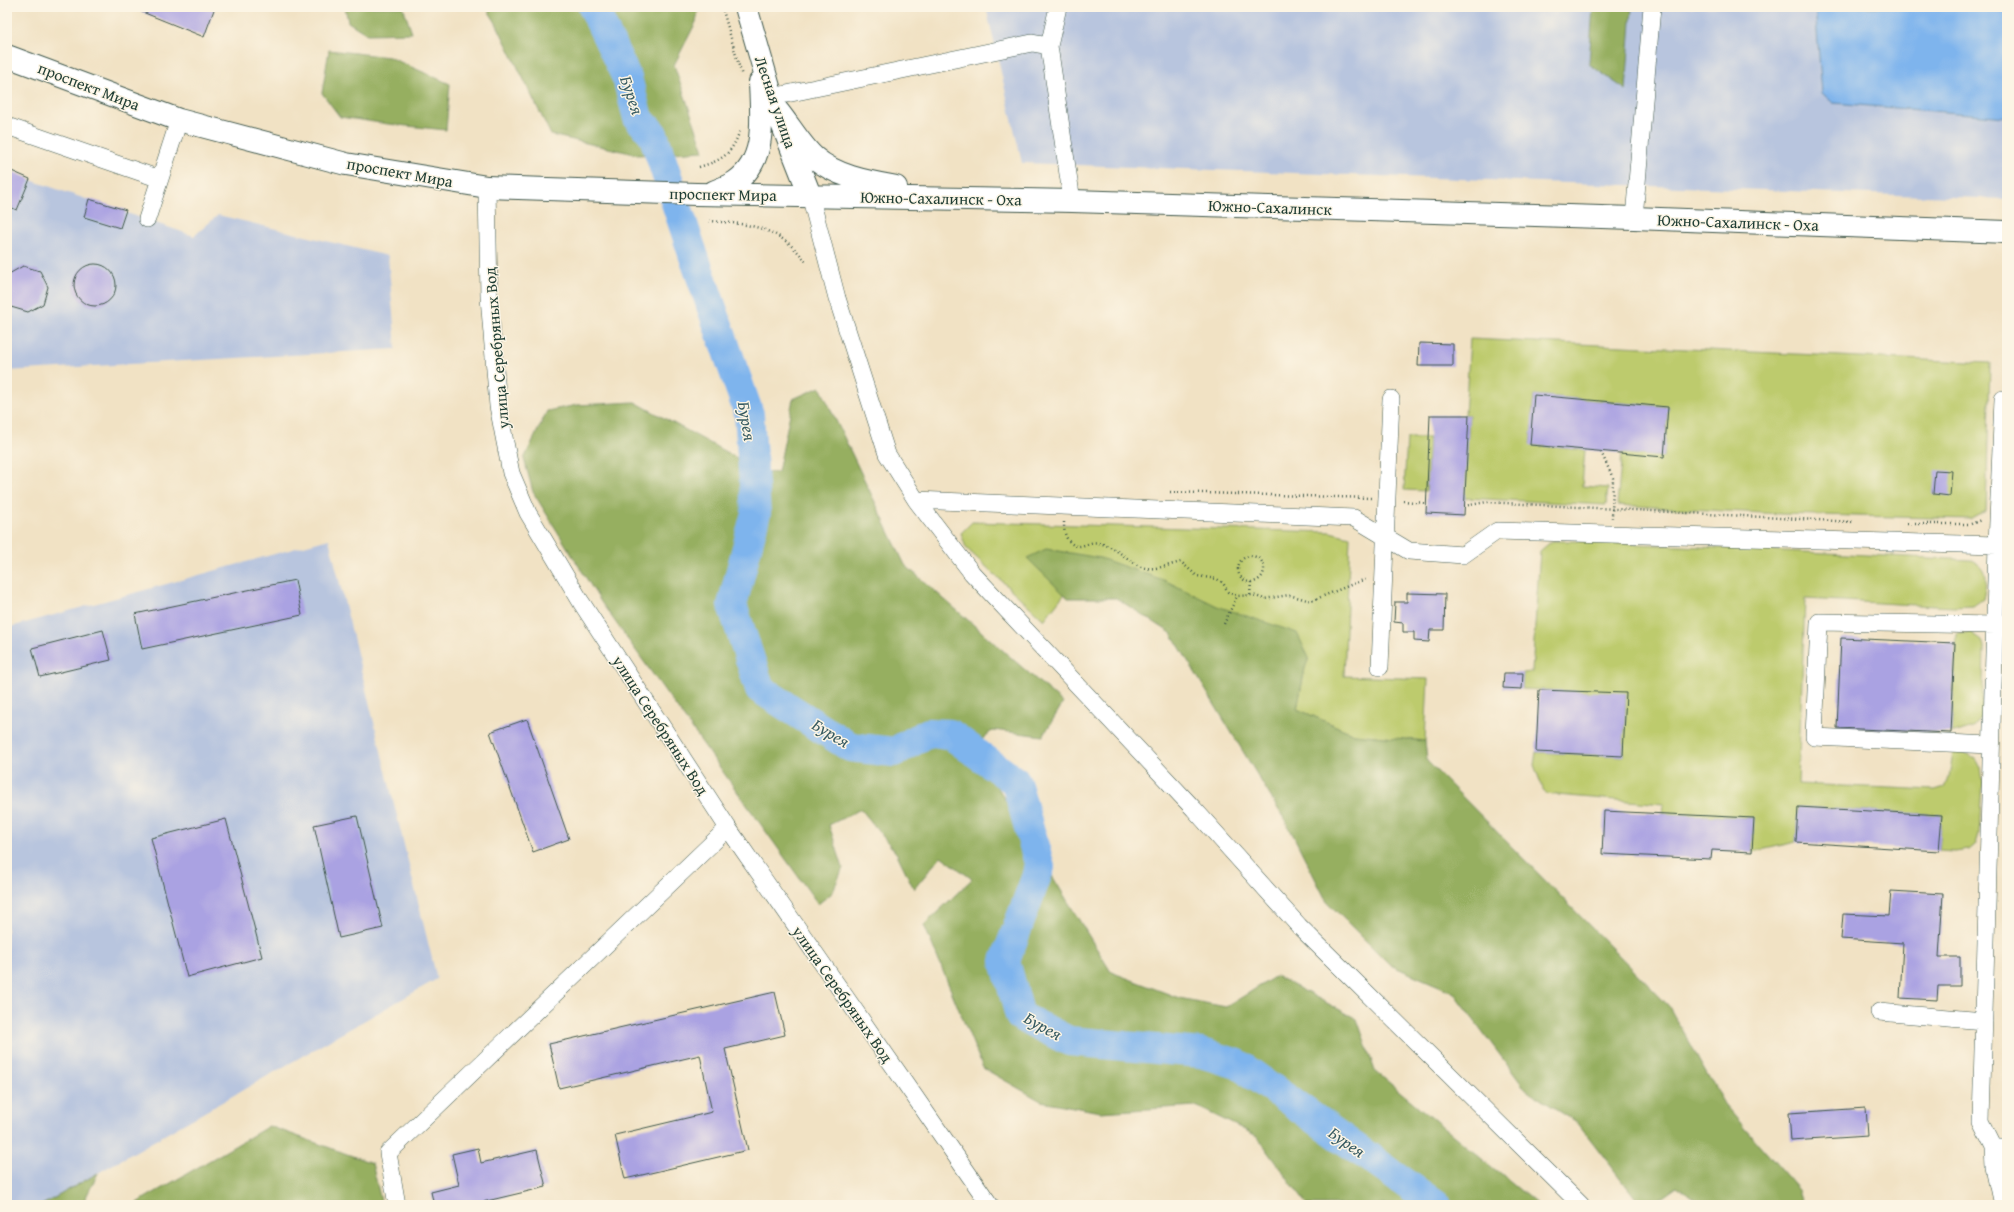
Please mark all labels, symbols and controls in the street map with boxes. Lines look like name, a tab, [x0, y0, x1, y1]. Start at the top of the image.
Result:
street label: Лесная улица	[749, 52, 803, 152]
street label: проспект Мира	[35, 56, 144, 117]
water label: Бурея	[614, 72, 651, 118]
street label: проспект Мира	[345, 151, 455, 193]
street label: проспект Мира	[669, 181, 777, 207]
street label: Южно-Сахалинск - Оха	[860, 185, 1022, 211]
street label: Южно-Сахалинск	[1208, 193, 1333, 221]
street label: Южно-Сахалинск - Оха	[1657, 207, 1820, 237]
street label: улица Серебряных Вод	[477, 266, 515, 431]
water label: Бурея	[732, 399, 763, 443]
street label: улица Серебряных Вод	[606, 650, 715, 800]
water label: Бурея	[808, 712, 855, 754]
street label: улица Серебряных Вод	[786, 920, 899, 1068]
water label: Бурея	[1020, 1005, 1067, 1046]
water label: Бурея	[1324, 1120, 1371, 1164]

